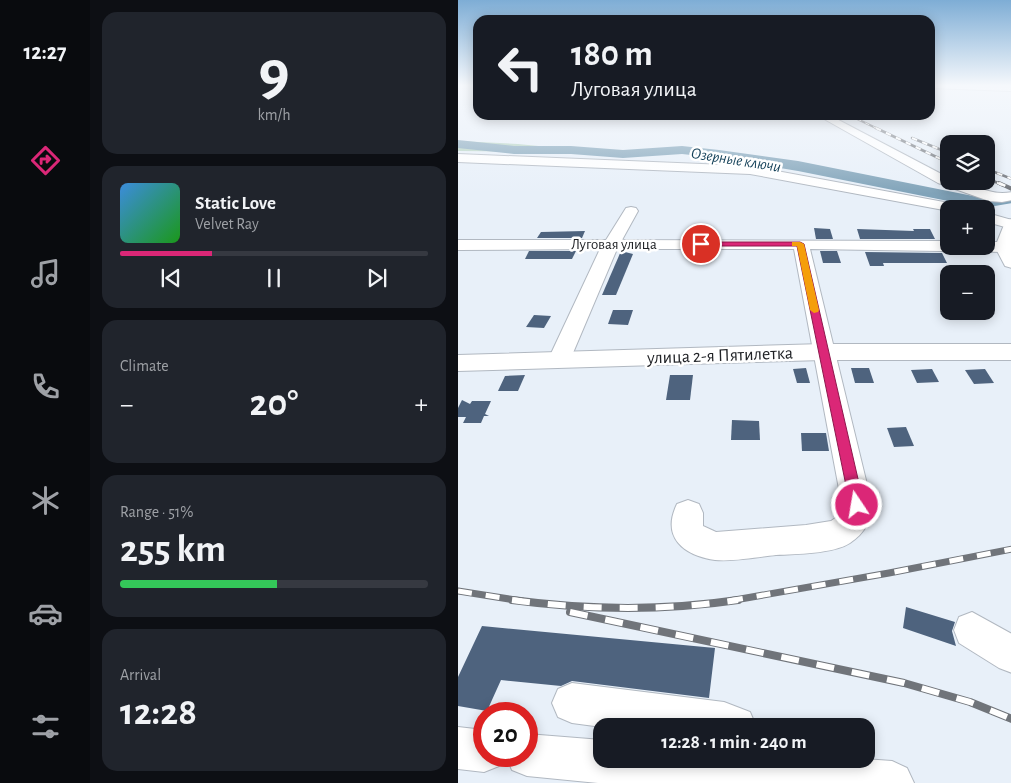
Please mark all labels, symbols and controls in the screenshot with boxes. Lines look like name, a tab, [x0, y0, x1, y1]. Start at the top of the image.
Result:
icon: left	[488, 35, 553, 100]
text: 180 m	[571, 37, 653, 72]
text: 12:27	[23, 41, 67, 63]
text: 9	[258, 41, 290, 106]
text: Луговая улица	[571, 78, 697, 100]
text: km/h	[257, 107, 291, 123]
map controls	[940, 135, 995, 320]
button: layers	[940, 135, 995, 190]
icon: directions	[28, 143, 63, 178]
water label: Озерные ключи	[690, 145, 782, 176]
text: Static Love	[195, 194, 276, 213]
button: +	[940, 200, 995, 255]
text: Velvet Ray	[195, 216, 259, 232]
pin	[680, 223, 722, 265]
icon: arrive	[687, 230, 715, 258]
street label: Луговая улица	[571, 237, 657, 252]
icon: music	[28, 256, 63, 291]
icon: previous	[157, 264, 185, 292]
icon: pause	[260, 264, 288, 292]
icon: next	[363, 264, 391, 292]
button: −	[940, 265, 995, 320]
street label: улица 2-я Пятилетка	[646, 344, 793, 368]
text: Climate	[120, 358, 169, 374]
icon: phone	[28, 369, 63, 404]
text: 20°	[250, 385, 298, 423]
text: −	[120, 391, 133, 419]
text: +	[415, 391, 428, 419]
position arrow	[830, 478, 882, 530]
icon: climate	[28, 483, 63, 518]
text: Range · 51%	[120, 504, 194, 520]
text: 255 km	[120, 531, 226, 569]
icon: car	[28, 596, 63, 631]
text: Arrival	[120, 667, 161, 683]
text: 12:28	[120, 694, 197, 732]
speed limit sign: 20	[473, 702, 538, 767]
icon: filters	[28, 709, 63, 744]
text: 12:28 · 1 min · 240 m	[661, 733, 807, 752]

